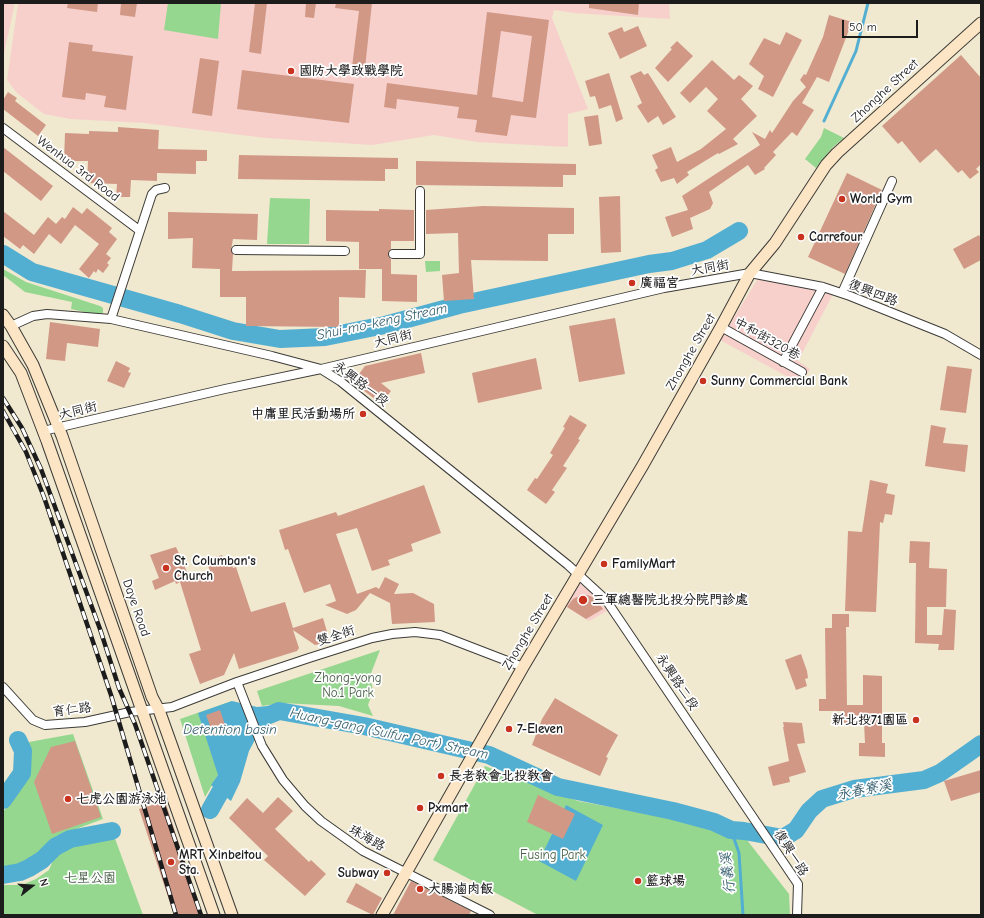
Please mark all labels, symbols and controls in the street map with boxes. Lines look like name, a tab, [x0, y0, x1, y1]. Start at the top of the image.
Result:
scale bar	[844, 12, 920, 38]
text: 50 m	[849, 20, 877, 34]
street label: Zhonghe Street	[848, 56, 922, 126]
place label: 國防大學政戰學院	[299, 63, 403, 79]
marker: 國防大學政戰學院	[286, 66, 296, 76]
street label: Wenhua 3rd Road	[34, 133, 122, 205]
place label: World Gym	[850, 191, 912, 207]
marker: World Gym	[837, 194, 847, 204]
place label: Carrefour	[809, 229, 862, 245]
marker: Carrefour	[796, 232, 806, 242]
street label: 大同街	[689, 257, 731, 279]
place label: 廣福宮	[640, 275, 679, 291]
street label: 復興四路	[846, 276, 900, 310]
marker: 廣福宮	[627, 278, 637, 288]
water label: Shui-mo-keng Stream	[315, 300, 449, 344]
street label: Zhonghe Street	[663, 311, 719, 393]
street label: 中和街320巷	[731, 314, 803, 364]
street label: 大同街	[372, 327, 414, 351]
street label: 永興路一段	[330, 358, 392, 410]
place label: Sunny Commercial Bank	[711, 373, 847, 389]
marker: Sunny Commercial Bank	[698, 376, 708, 386]
street label: 大同街	[57, 399, 99, 423]
place label: 中庸里民活動場所	[251, 406, 355, 422]
marker: 中庸里民活動場所	[358, 409, 368, 419]
place label: St. Columban's Church	[174, 553, 256, 584]
place label: FamilyMart	[612, 556, 675, 572]
marker: FamilyMart	[599, 559, 609, 569]
marker: St. Columban's Church	[161, 563, 171, 573]
street label: Daye Road	[119, 577, 153, 639]
street label: Zhonghe Street	[499, 591, 557, 673]
place label: 三軍總醫院北投分院門診處	[592, 592, 748, 608]
marker: 三軍總醫院北投分院門診處	[577, 594, 589, 606]
street label: 雙全街	[315, 623, 357, 649]
street label: 永興路二段	[652, 651, 702, 713]
park label: Zhong-yong No.1 Park	[314, 670, 382, 701]
street label: 育仁路	[52, 700, 92, 720]
water label: Huang-gang (Sulfur Port) Stream	[288, 705, 490, 763]
place label: 新北投71園區	[832, 712, 908, 728]
marker: 新北投71園區	[911, 715, 921, 725]
place label: 7-Eleven	[517, 721, 563, 737]
water label: Detention basin	[183, 722, 277, 738]
marker: 7-Eleven	[504, 724, 514, 734]
place label: 長老教會北投教會	[449, 768, 553, 784]
marker: 長老教會北投教會	[436, 771, 446, 781]
water label: 永春寮溪	[835, 776, 893, 804]
place label: 七虎公園游泳池	[76, 791, 167, 807]
marker: 七虎公園游泳池	[63, 794, 73, 804]
place label: Pxmart	[428, 800, 468, 816]
marker: Pxmart	[415, 803, 425, 813]
street label: 珠海路	[346, 821, 388, 855]
street label: 復興一路	[771, 827, 811, 879]
place label: MRT Xinbeitou Sta.	[179, 847, 262, 878]
park label: Fusing Park	[520, 847, 586, 863]
water label: 行義溪	[717, 851, 739, 895]
marker: MRT Xinbeitou Sta.	[166, 857, 176, 867]
place label: Subway	[338, 865, 379, 881]
north arrow	[12, 866, 52, 906]
marker: Subway	[382, 868, 392, 878]
park label: 七星公園	[64, 870, 116, 886]
place label: 籃球場	[646, 873, 685, 889]
marker: 籃球場	[633, 876, 643, 886]
text: N	[37, 877, 51, 888]
place label: 大腸滷肉飯	[428, 881, 493, 897]
marker: 大腸滷肉飯	[415, 884, 425, 894]

